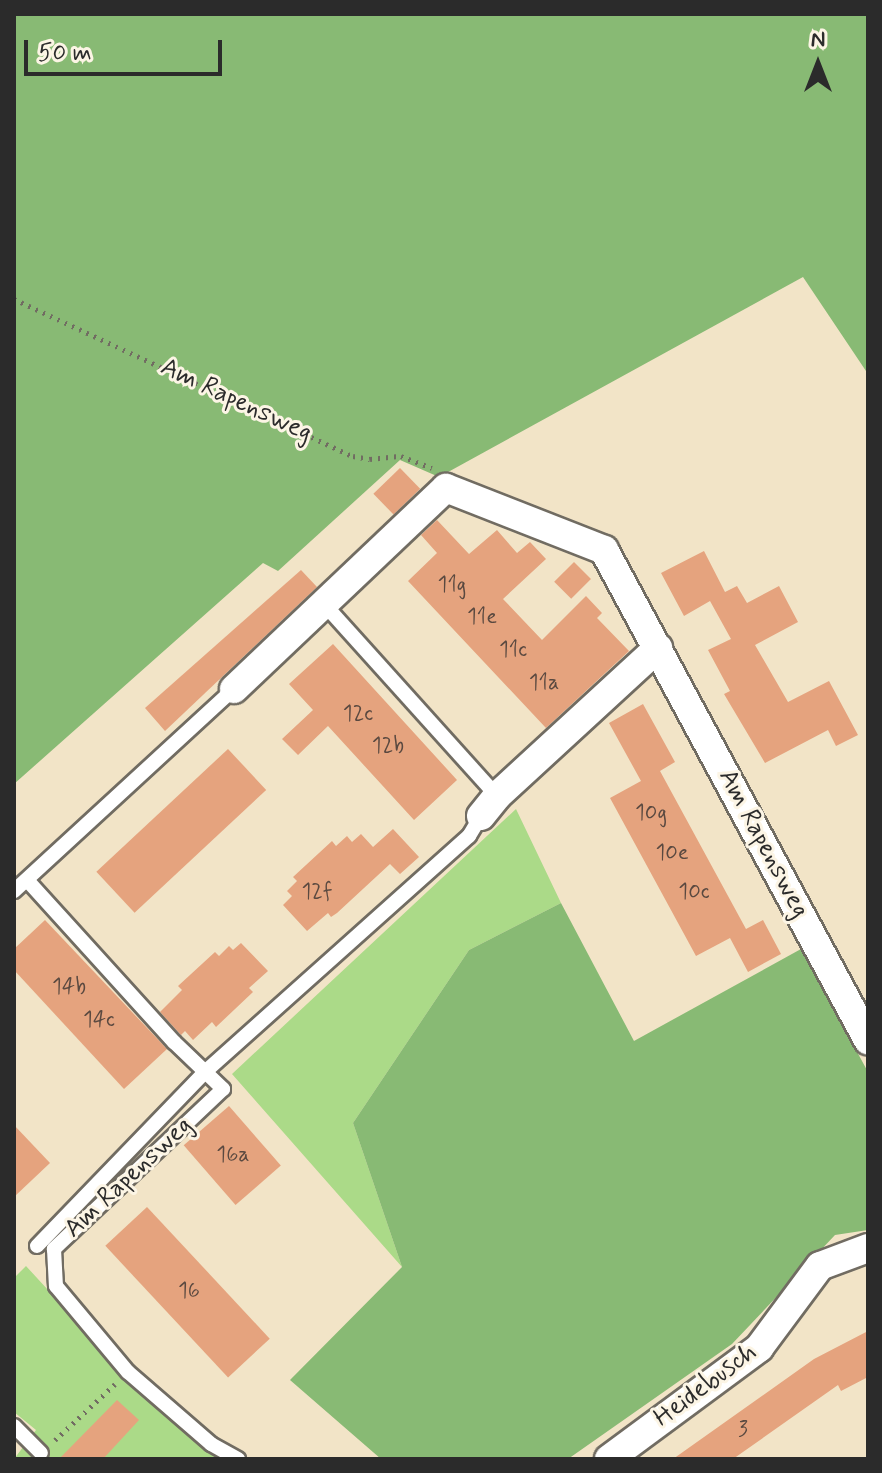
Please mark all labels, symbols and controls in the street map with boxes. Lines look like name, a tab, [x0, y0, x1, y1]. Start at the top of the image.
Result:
scale bar	[28, 24, 226, 74]
north arrow	[778, 24, 858, 104]
text: N	[811, 26, 825, 54]
text: 50 m	[38, 38, 92, 69]
street label: Am Rapensweg	[152, 351, 320, 451]
house number: 11g	[438, 573, 466, 599]
house number: 11e	[467, 605, 497, 631]
house number: 11c	[499, 638, 527, 664]
house number: 11a	[529, 671, 559, 697]
house number: 12c	[343, 702, 373, 728]
house number: 12b	[372, 734, 404, 760]
street label: Am Rapensweg	[709, 761, 817, 927]
house number: 10g	[635, 801, 667, 827]
house number: 10e	[655, 841, 689, 867]
house number: 12f	[302, 880, 332, 906]
house number: 10c	[678, 880, 710, 906]
house number: 14b	[52, 975, 86, 1001]
house number: 14c	[83, 1008, 115, 1034]
street label: Am Rapensweg	[56, 1108, 202, 1248]
house number: 16a	[216, 1143, 250, 1169]
house number: 16	[178, 1279, 200, 1305]
street label: Heidebusch	[649, 1337, 763, 1435]
house number: 3	[738, 1418, 748, 1444]

